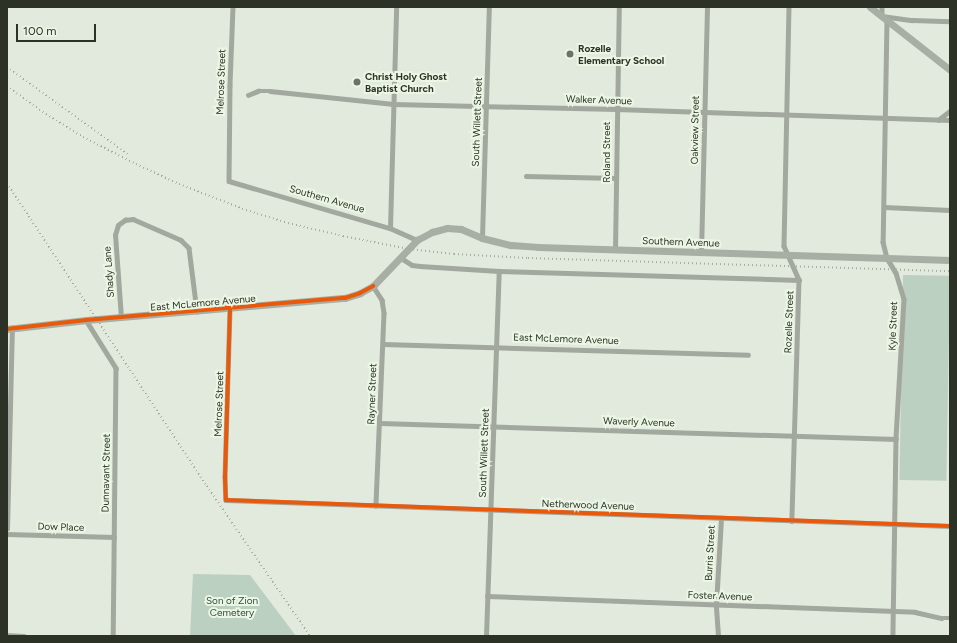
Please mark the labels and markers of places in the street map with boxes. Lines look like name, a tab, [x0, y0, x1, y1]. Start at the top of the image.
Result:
place label: Rozelle Elementary School	[578, 42, 664, 66]
marker: Rozelle Elementary School	[565, 49, 575, 59]
place label: Christ Holy Ghost Baptist Church	[365, 70, 447, 94]
marker: Christ Holy Ghost Baptist Church	[352, 77, 362, 87]

